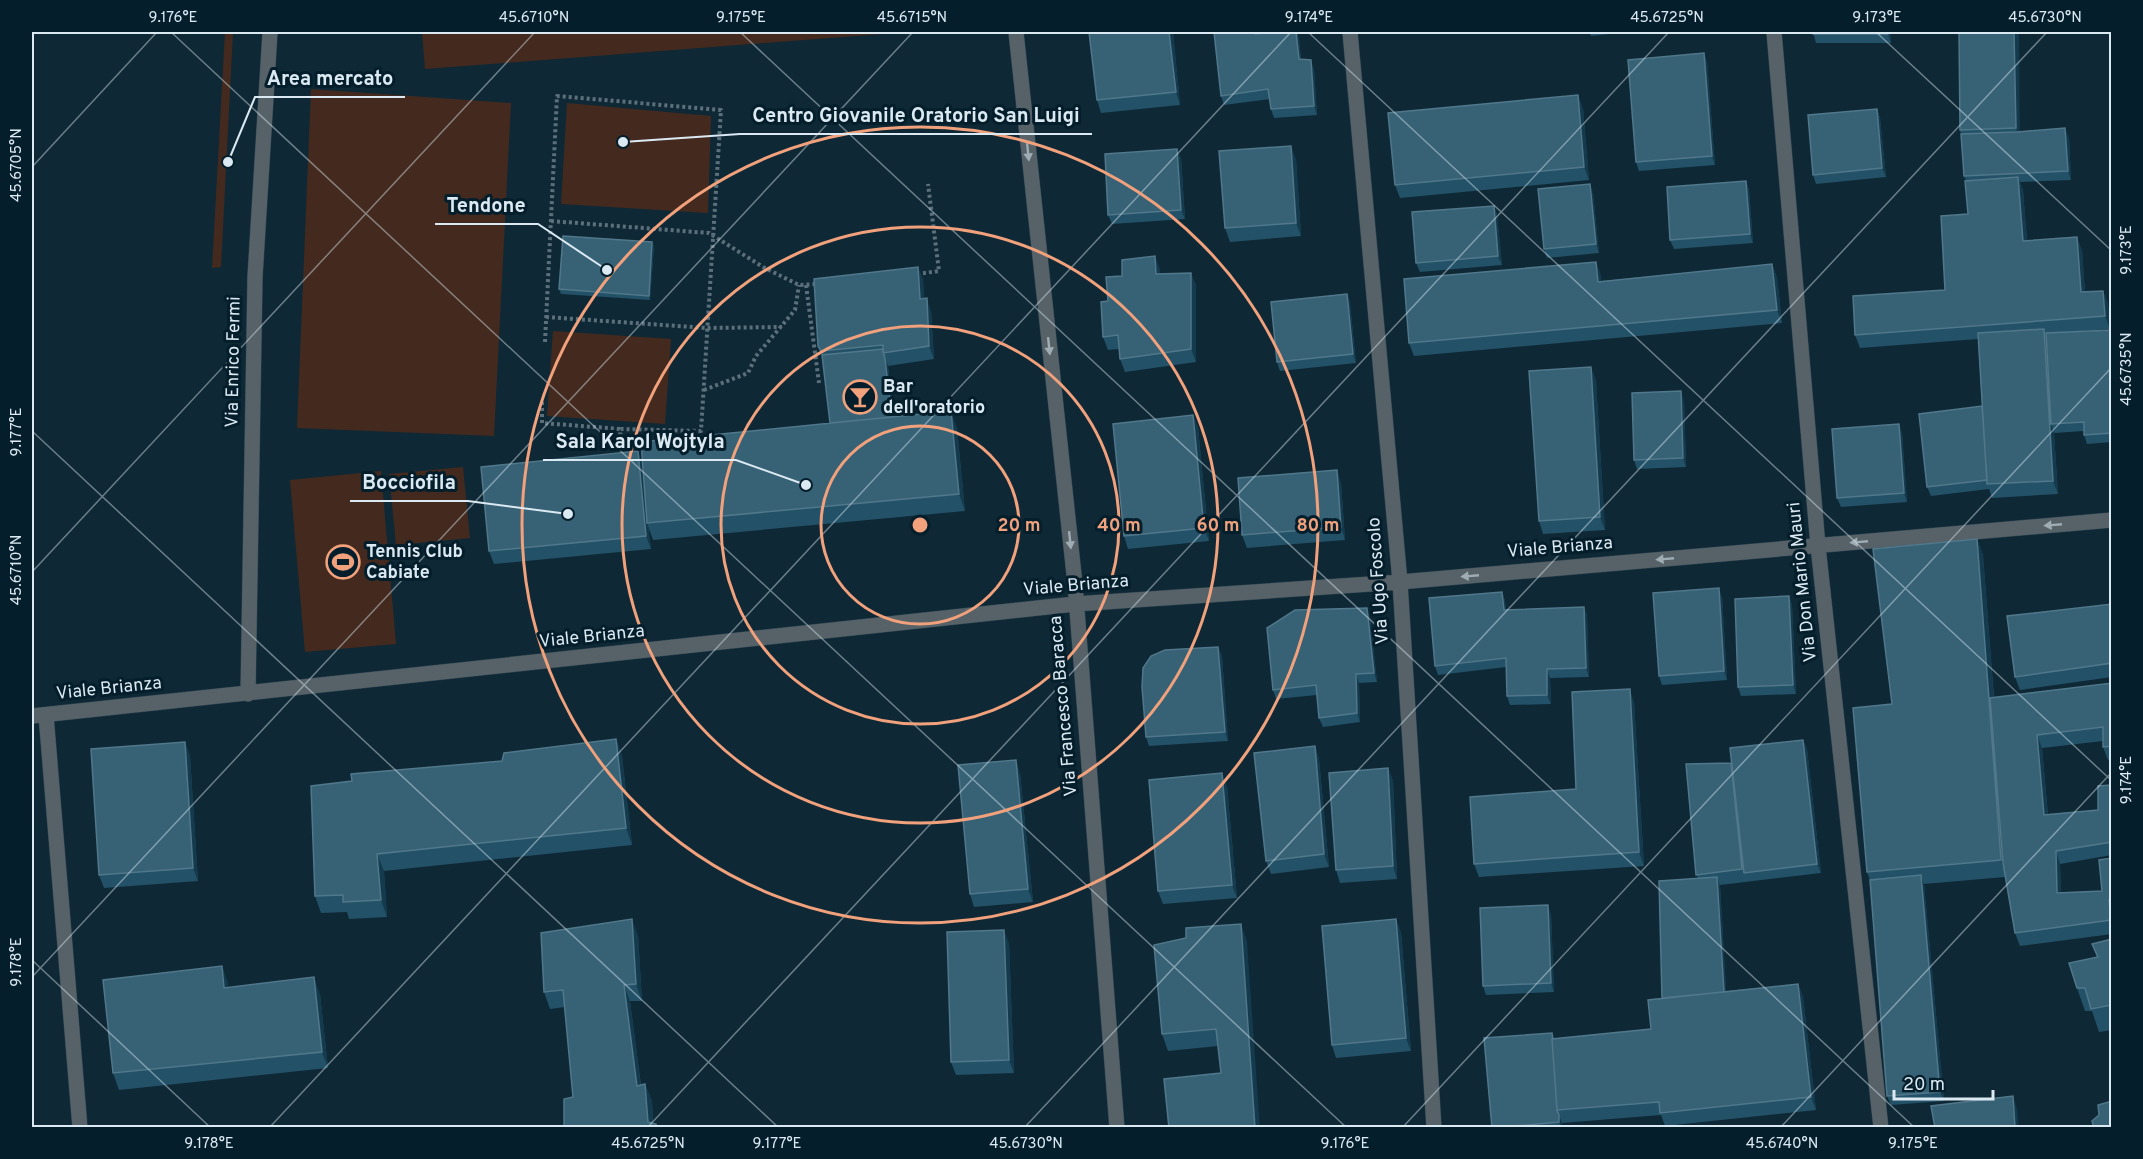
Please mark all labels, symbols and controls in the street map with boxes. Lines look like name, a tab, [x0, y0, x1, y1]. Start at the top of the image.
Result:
text: 9.176°E	[148, 9, 198, 28]
text: 45.6710°N	[499, 9, 569, 28]
text: 9.175°E	[716, 9, 766, 28]
text: 45.6715°N	[877, 9, 947, 28]
text: 9.174°E	[1285, 9, 1333, 28]
text: 45.6725°N	[1630, 9, 1704, 28]
text: 9.173°E	[1852, 9, 1902, 28]
text: 45.6730°N	[2008, 9, 2082, 28]
callout: Area mercato	[255, 59, 405, 97]
text: Area mercato	[267, 67, 393, 93]
callout: Centro Giovanile Oratorio San Luigi	[740, 96, 1092, 134]
text: Centro Giovanile Oratorio San Luigi	[752, 104, 1080, 130]
text: 45.6705°N	[8, 128, 27, 202]
one-way arrow	[1024, 143, 1033, 162]
callout: Tendone	[435, 186, 538, 224]
text: Tendone	[446, 194, 526, 220]
text: 9.173°E	[2118, 225, 2137, 275]
street label: Via Enrico Fermi	[221, 296, 247, 428]
text: 45.6735°N	[2118, 332, 2137, 406]
one-way arrow	[1044, 337, 1054, 356]
place label: Bar dell'oratorio	[883, 376, 985, 420]
bar icon: Bar dell'oratorio	[842, 379, 878, 415]
text: 9.177°E	[8, 407, 27, 457]
callout: Sala Karol Wojtyla	[543, 422, 736, 460]
text: Sala Karol Wojtyla	[555, 430, 725, 456]
callout: Bocciofila	[350, 463, 468, 501]
text: Bocciofila	[362, 471, 456, 497]
street label: Via Don Mario Mauri	[1783, 501, 1823, 663]
centre of rings	[910, 515, 930, 535]
text: 20 m	[997, 515, 1041, 538]
text: 40 m	[1097, 515, 1141, 538]
text: 60 m	[1196, 515, 1240, 538]
text: 80 m	[1296, 515, 1340, 538]
street label: Via Ugo Foscolo	[1363, 517, 1395, 645]
one-way arrow	[2044, 520, 2063, 530]
one-way arrow	[1065, 531, 1075, 550]
street label: Viale Brianza	[1506, 532, 1614, 564]
text: 45.6710°N	[8, 535, 27, 605]
one-way arrow	[1849, 537, 1868, 547]
place label: Tennis Club Cabiate	[366, 541, 463, 585]
sports icon: Tennis Club Cabiate	[325, 544, 361, 580]
one-way arrow	[1655, 554, 1674, 564]
street label: Viale Brianza	[1022, 570, 1130, 602]
one-way arrow	[1461, 571, 1480, 581]
street label: Via Francesco Baracca	[1045, 615, 1083, 797]
street label: Viale Brianza	[538, 620, 646, 654]
street label: Viale Brianza	[55, 672, 163, 706]
text: 9.174°E	[2118, 756, 2137, 804]
text: 9.178°E	[8, 937, 27, 987]
scale bar	[1894, 1063, 1993, 1101]
text: 20 m	[1903, 1074, 1945, 1097]
text: 9.178°E	[184, 1135, 234, 1154]
text: 45.6725°N	[611, 1135, 685, 1154]
text: 9.177°E	[752, 1135, 802, 1154]
text: 45.6730°N	[989, 1135, 1063, 1154]
text: 9.176°E	[1320, 1135, 1370, 1154]
text: 45.6740°N	[1746, 1135, 1818, 1154]
text: 9.175°E	[1888, 1135, 1938, 1154]

